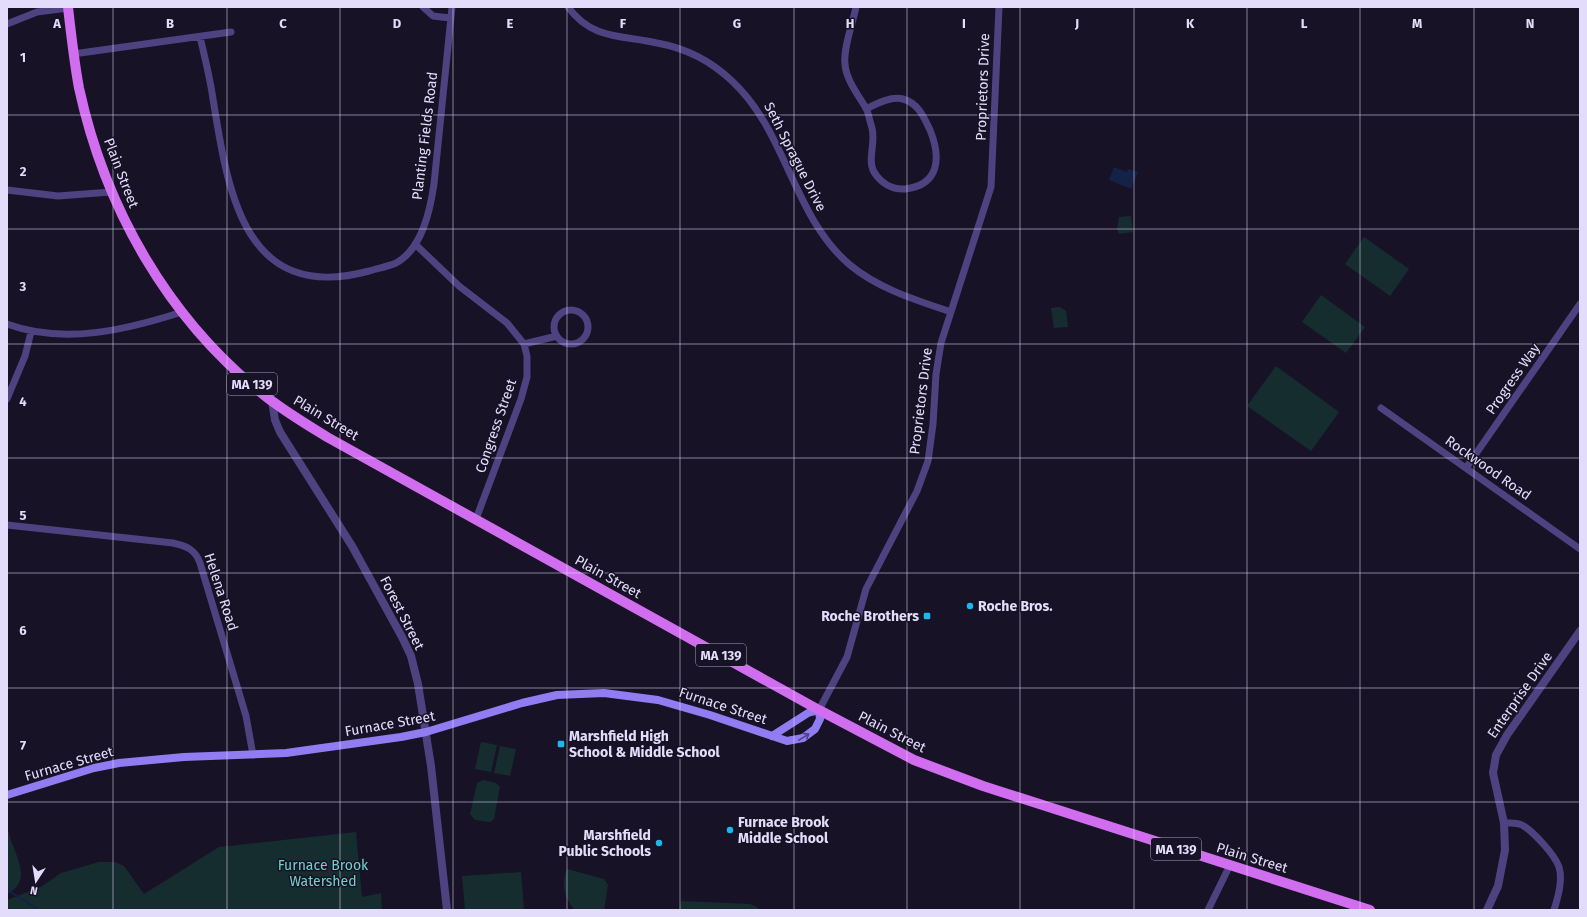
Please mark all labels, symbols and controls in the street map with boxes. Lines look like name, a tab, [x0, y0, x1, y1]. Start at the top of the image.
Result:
text: A	[52, 16, 61, 31]
text: B	[166, 16, 174, 31]
text: C	[279, 16, 287, 31]
text: D	[393, 16, 402, 31]
text: E	[507, 16, 514, 31]
text: F	[620, 16, 627, 31]
text: G	[733, 16, 741, 31]
text: H	[846, 16, 854, 31]
text: I	[962, 16, 966, 31]
text: J	[1074, 16, 1079, 31]
text: K	[1186, 16, 1195, 31]
text: L	[1301, 16, 1308, 31]
text: M	[1412, 16, 1422, 31]
text: N	[1526, 16, 1534, 31]
street label: Proprietors Drive	[973, 33, 993, 141]
text: 1	[20, 50, 26, 65]
street label: Planting Fields Road	[409, 71, 441, 201]
street label: Seth Sprague Drive	[760, 100, 830, 214]
street label: Plain Street	[100, 136, 142, 211]
text: 2	[20, 164, 27, 179]
text: 3	[19, 279, 27, 294]
street label: Progress Way	[1482, 340, 1544, 418]
street label: Proprietors Drive	[906, 347, 936, 455]
road number: MA 139	[227, 373, 277, 395]
street label: Congress Street	[472, 376, 520, 475]
street label: Plain Street	[290, 392, 363, 445]
text: 4	[19, 394, 27, 409]
street label: Rockwood Road	[1442, 432, 1534, 504]
text: 5	[20, 508, 27, 523]
street label: Helena Road	[200, 551, 242, 633]
street label: Plain Street	[572, 552, 645, 603]
street label: Forest Street	[376, 573, 428, 654]
place label: Roche Bros.	[978, 598, 1053, 615]
marker: Roche Bros.	[965, 601, 975, 611]
place label: Roche Brothers	[821, 608, 919, 625]
marker: Roche Brothers	[922, 611, 932, 621]
text: 6	[19, 623, 27, 638]
road number: MA 139	[696, 644, 746, 666]
street label: Enterprise Drive	[1484, 648, 1556, 742]
street label: Furnace Street	[677, 684, 770, 729]
street label: Furnace Street	[343, 708, 437, 740]
street label: Plain Street	[855, 708, 929, 757]
place label: Marshfield High School & Middle School	[569, 728, 721, 761]
one-way arrow	[798, 732, 810, 740]
text: 7	[20, 738, 26, 753]
marker: Marshfield High School & Middle School	[556, 739, 566, 749]
street label: Furnace Street	[23, 743, 116, 785]
place label: Furnace Brook Middle School	[738, 814, 829, 847]
marker: Furnace Brook Middle School	[725, 825, 735, 835]
place label: Marshfield Public Schools	[558, 827, 651, 860]
marker: Marshfield Public Schools	[654, 838, 664, 848]
road number: MA 139	[1151, 838, 1201, 860]
street label: Plain Street	[1214, 839, 1291, 877]
park label: Furnace Brook Watershed	[278, 857, 369, 890]
north arrow	[16, 861, 56, 901]
text: N	[29, 883, 39, 897]

